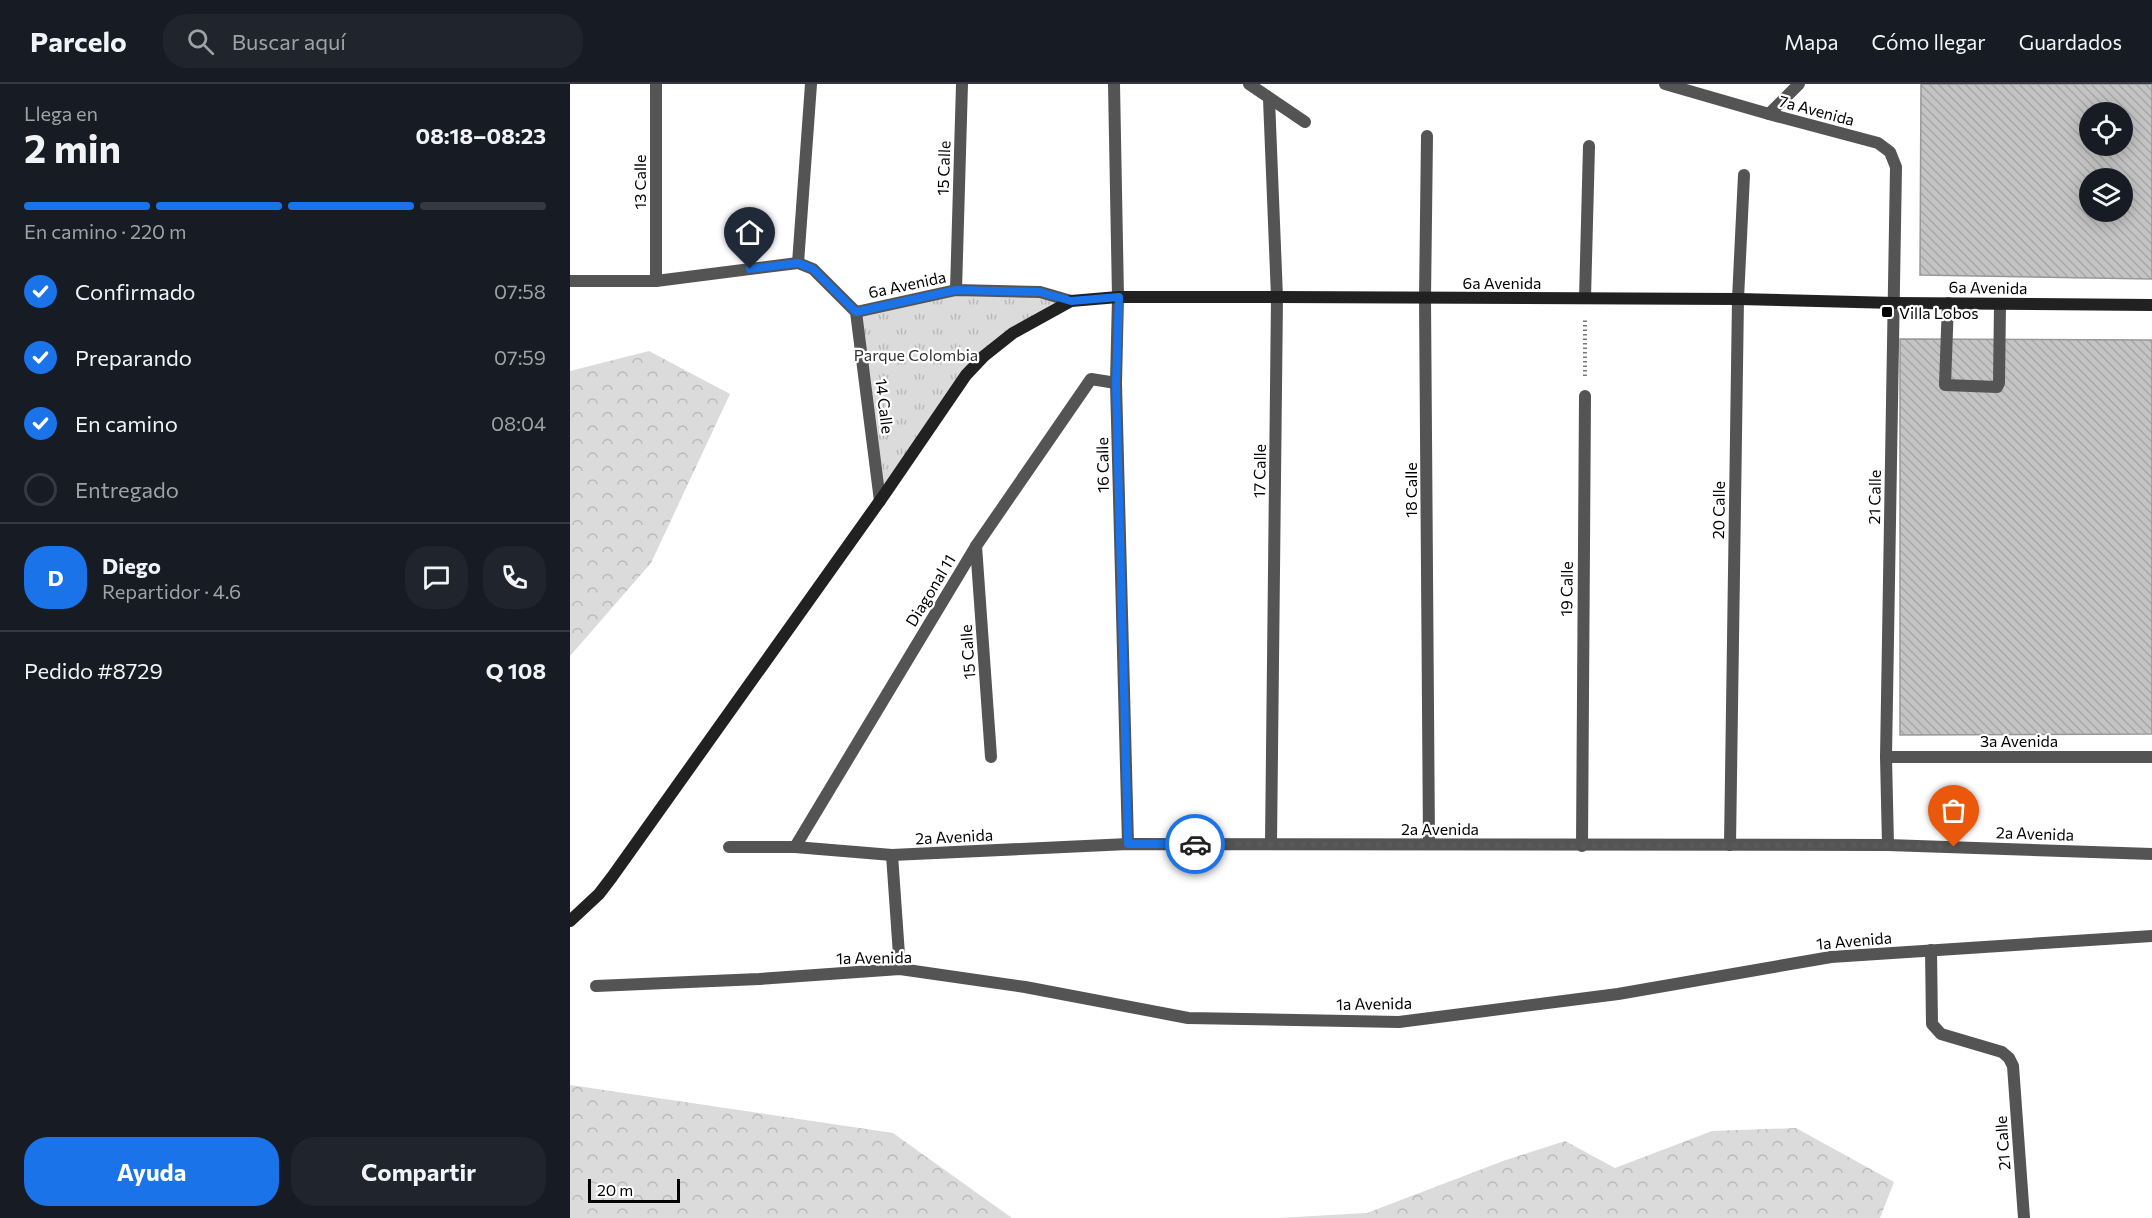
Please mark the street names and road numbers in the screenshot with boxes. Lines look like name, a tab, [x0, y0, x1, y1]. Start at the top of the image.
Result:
street label: 7a Avenida	[1777, 91, 1857, 129]
street label: 15 Calle	[933, 140, 953, 196]
street label: 13 Calle	[630, 155, 649, 209]
street label: 6a Avenida	[866, 267, 948, 301]
street label: 6a Avenida	[1463, 273, 1541, 292]
street label: 6a Avenida	[1948, 277, 2028, 297]
street label: 14 Calle	[872, 377, 898, 435]
street label: 16 Calle	[1092, 437, 1112, 493]
street label: 17 Calle	[1249, 444, 1269, 498]
street label: 18 Calle	[1401, 462, 1420, 518]
street label: 21 Calle	[1864, 470, 1884, 524]
street label: 20 Calle	[1708, 481, 1728, 539]
street label: Diagonal 11	[901, 551, 959, 629]
street label: 19 Calle	[1556, 561, 1576, 617]
street label: 15 Calle	[956, 624, 978, 680]
street label: 3a Avenida	[1980, 731, 2058, 750]
street label: 2a Avenida	[1401, 819, 1479, 838]
street label: 2a Avenida	[1996, 822, 2074, 844]
street label: 2a Avenida	[915, 824, 993, 848]
street label: 1a Avenida	[1815, 927, 1893, 953]
street label: 1a Avenida	[836, 947, 912, 967]
street label: 1a Avenida	[1336, 993, 1412, 1013]
street label: 21 Calle	[1991, 1115, 2013, 1171]

